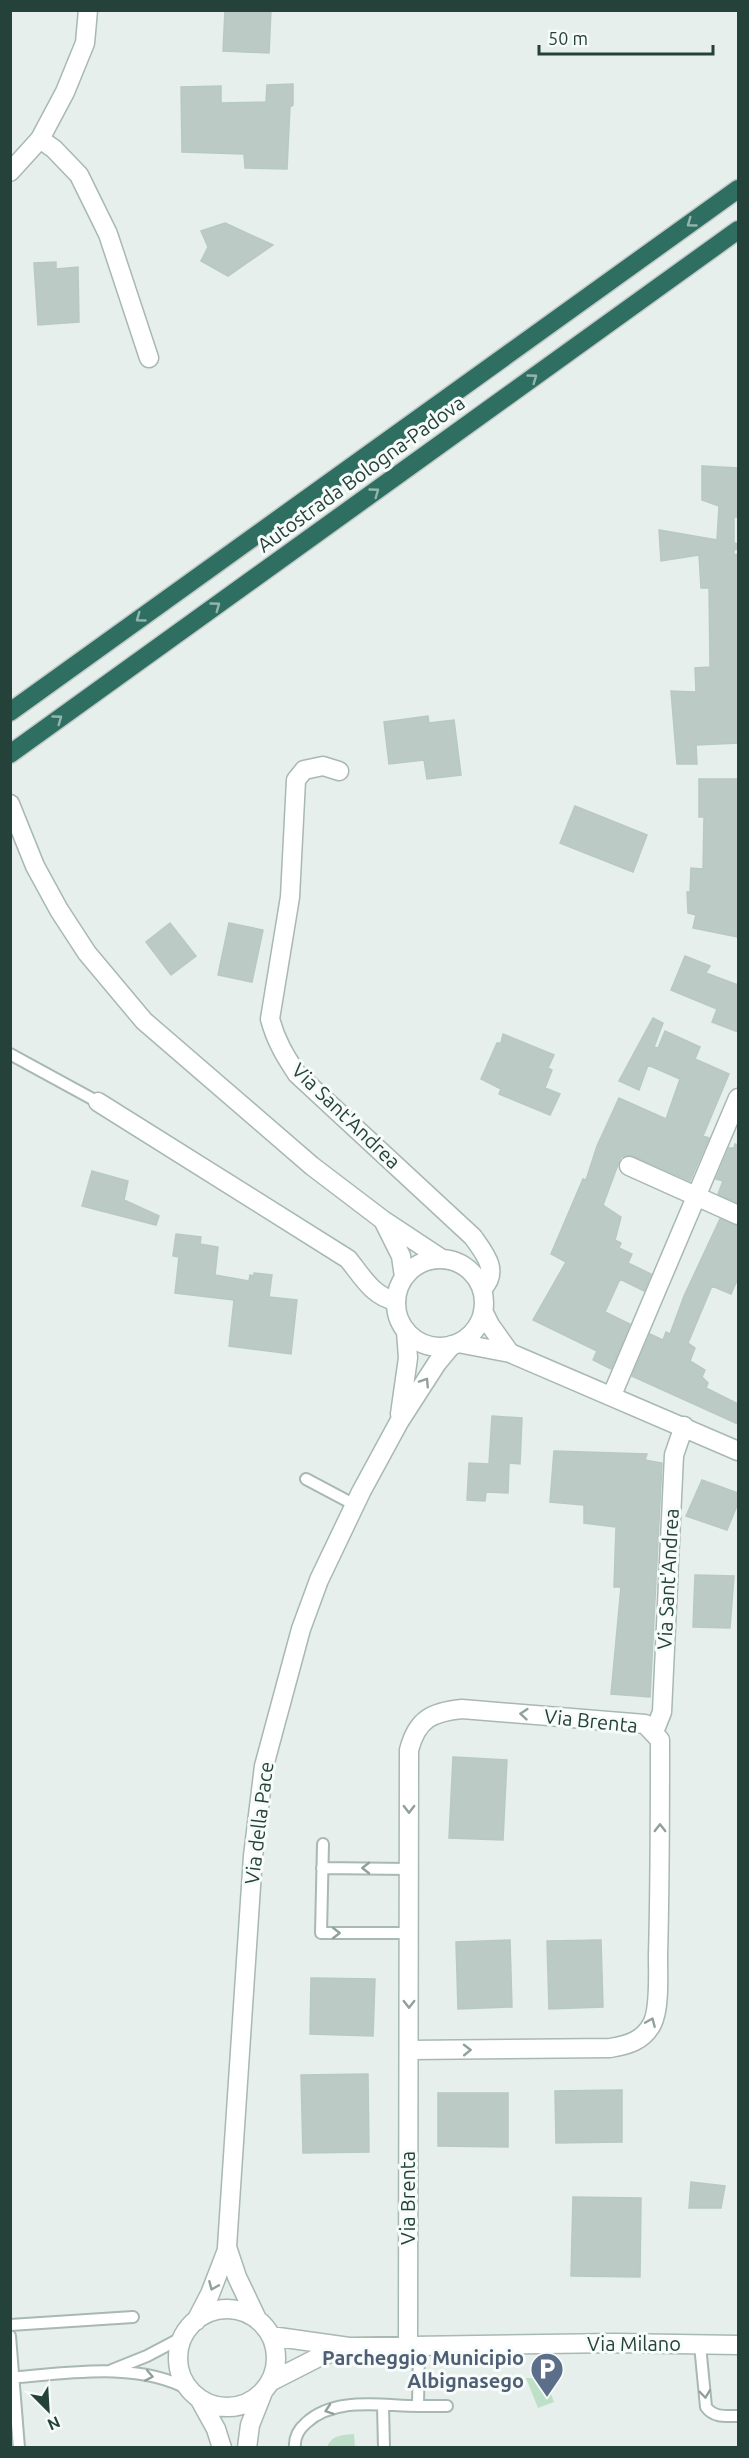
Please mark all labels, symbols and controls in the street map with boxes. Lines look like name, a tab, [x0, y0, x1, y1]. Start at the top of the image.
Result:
scale bar	[539, 18, 713, 56]
text: 50 m	[548, 28, 588, 48]
one-way arrow	[687, 216, 698, 227]
one-way arrow	[526, 374, 537, 385]
street label: Autostrada Bologna-Padova	[253, 391, 469, 557]
one-way arrow	[368, 488, 379, 499]
one-way arrow	[210, 602, 221, 613]
one-way arrow	[136, 611, 147, 622]
one-way arrow	[51, 716, 62, 727]
street label: Via Sant'Andrea	[287, 1058, 405, 1173]
one-way arrow	[417, 1378, 428, 1389]
street label: Via Sant'Andrea	[652, 1508, 683, 1650]
street label: Via Brenta	[543, 1704, 639, 1737]
one-way arrow	[519, 1708, 528, 1721]
street label: Via della Pace	[240, 1760, 277, 1886]
one-way arrow	[403, 1804, 415, 1813]
one-way arrow	[654, 1824, 666, 1833]
one-way arrow	[361, 1862, 370, 1875]
one-way arrow	[331, 1927, 340, 1939]
one-way arrow	[403, 1999, 415, 2008]
one-way arrow	[644, 2017, 656, 2028]
one-way arrow	[463, 2043, 472, 2056]
street label: Via Brenta	[396, 2151, 419, 2245]
one-way arrow	[208, 2280, 220, 2291]
street label: Via Milano	[587, 2332, 681, 2355]
place label: Parcheggio Municipio Albignasego	[322, 2346, 524, 2392]
parking icon: Parcheggio Municipio Albignasego	[529, 2351, 565, 2398]
one-way arrow	[144, 2369, 154, 2382]
north arrow	[18, 2380, 78, 2440]
one-way arrow	[698, 2389, 710, 2398]
one-way arrow	[324, 2403, 335, 2416]
text: N	[45, 2413, 63, 2434]

